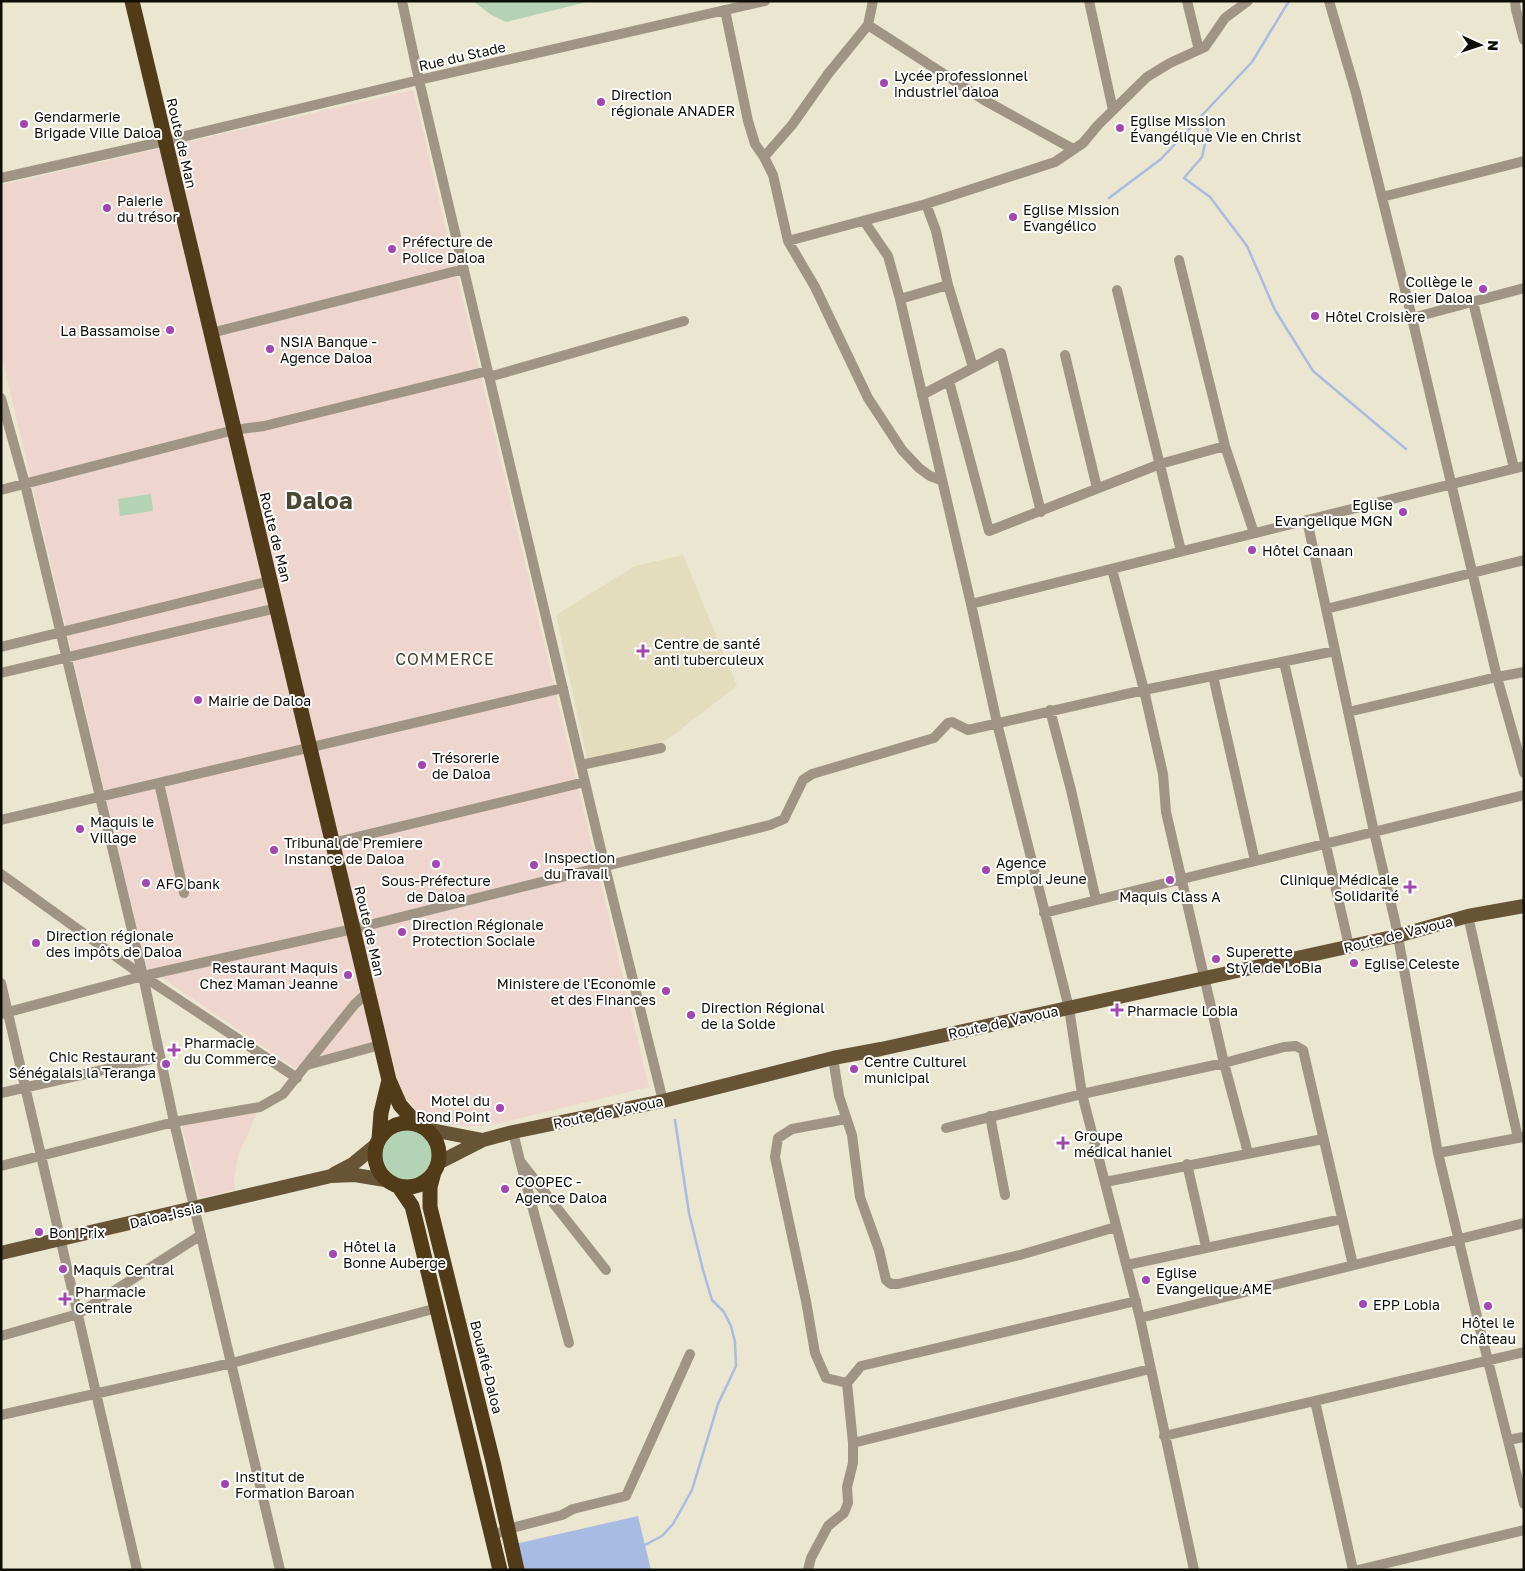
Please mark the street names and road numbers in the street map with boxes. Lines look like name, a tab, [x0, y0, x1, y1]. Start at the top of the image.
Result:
street label: Rue du Stade	[417, 38, 507, 74]
street label: Route de Man	[163, 96, 201, 190]
street label: Route de Man	[257, 490, 295, 584]
street label: Route de Man	[351, 884, 389, 978]
street label: Route de Vavoua	[1342, 912, 1454, 956]
street label: Route de Vavoua	[946, 1002, 1060, 1042]
street label: Route de Vavoua	[551, 1092, 665, 1132]
street label: Daloa-Issia	[128, 1198, 204, 1232]
street label: Bouaflé-Daloa	[467, 1319, 507, 1415]

